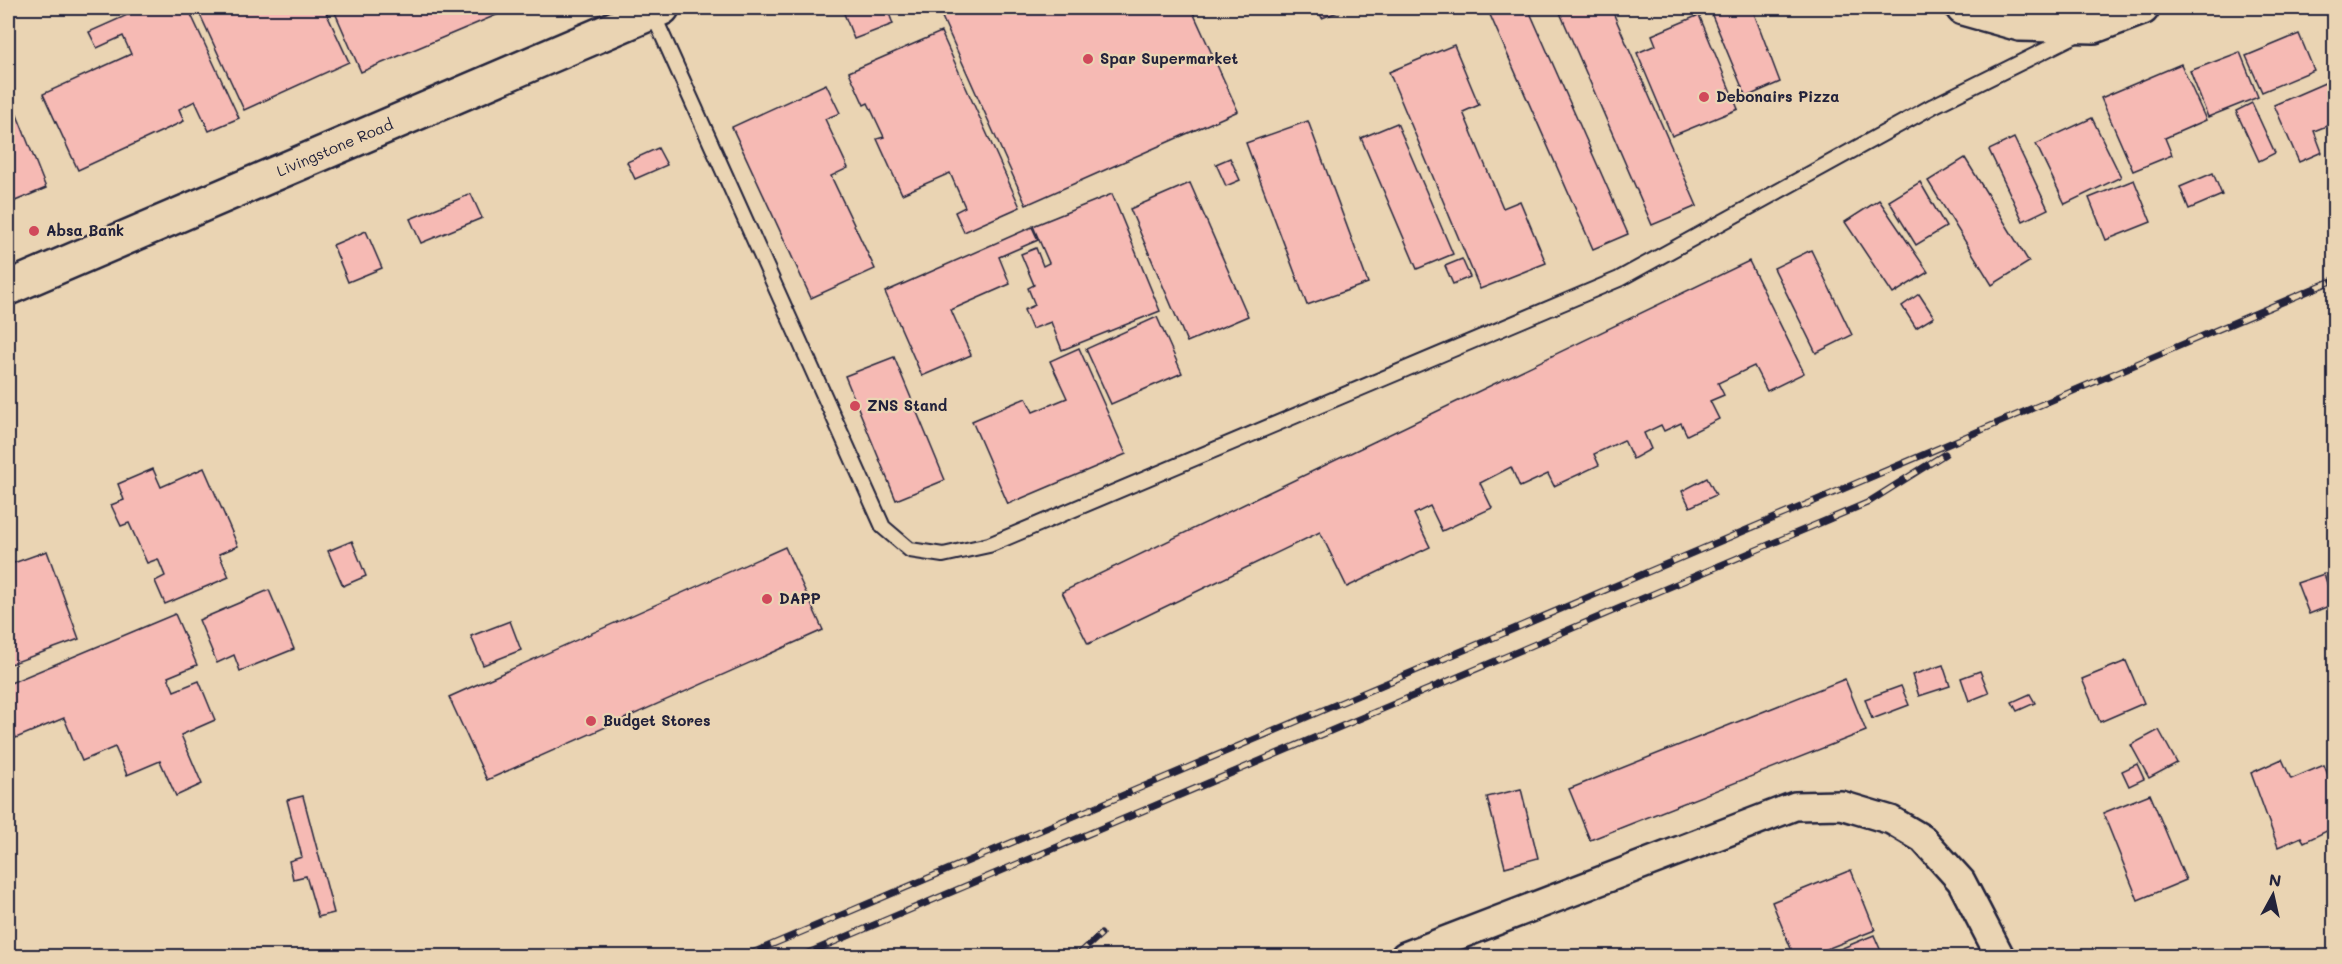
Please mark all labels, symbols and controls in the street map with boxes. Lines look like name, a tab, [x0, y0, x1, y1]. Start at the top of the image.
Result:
place label: Spar Supermarket	[1100, 48, 1238, 68]
marker: Spar Supermarket	[1081, 52, 1095, 66]
place label: Debonairs Pizza	[1716, 86, 1839, 106]
marker: Debonairs Pizza	[1697, 90, 1711, 104]
street label: Livingstone Road	[273, 114, 396, 181]
place label: Absa Bank	[46, 220, 124, 240]
marker: Absa Bank	[27, 224, 41, 238]
place label: ZNS Stand	[867, 395, 948, 415]
marker: ZNS Stand	[848, 399, 862, 413]
place label: DAPP	[779, 588, 821, 608]
marker: DAPP	[760, 592, 774, 606]
place label: Budget Stores	[603, 710, 711, 730]
marker: Budget Stores	[584, 714, 598, 728]
north arrow	[2243, 865, 2303, 925]
text: N	[2268, 868, 2283, 891]

